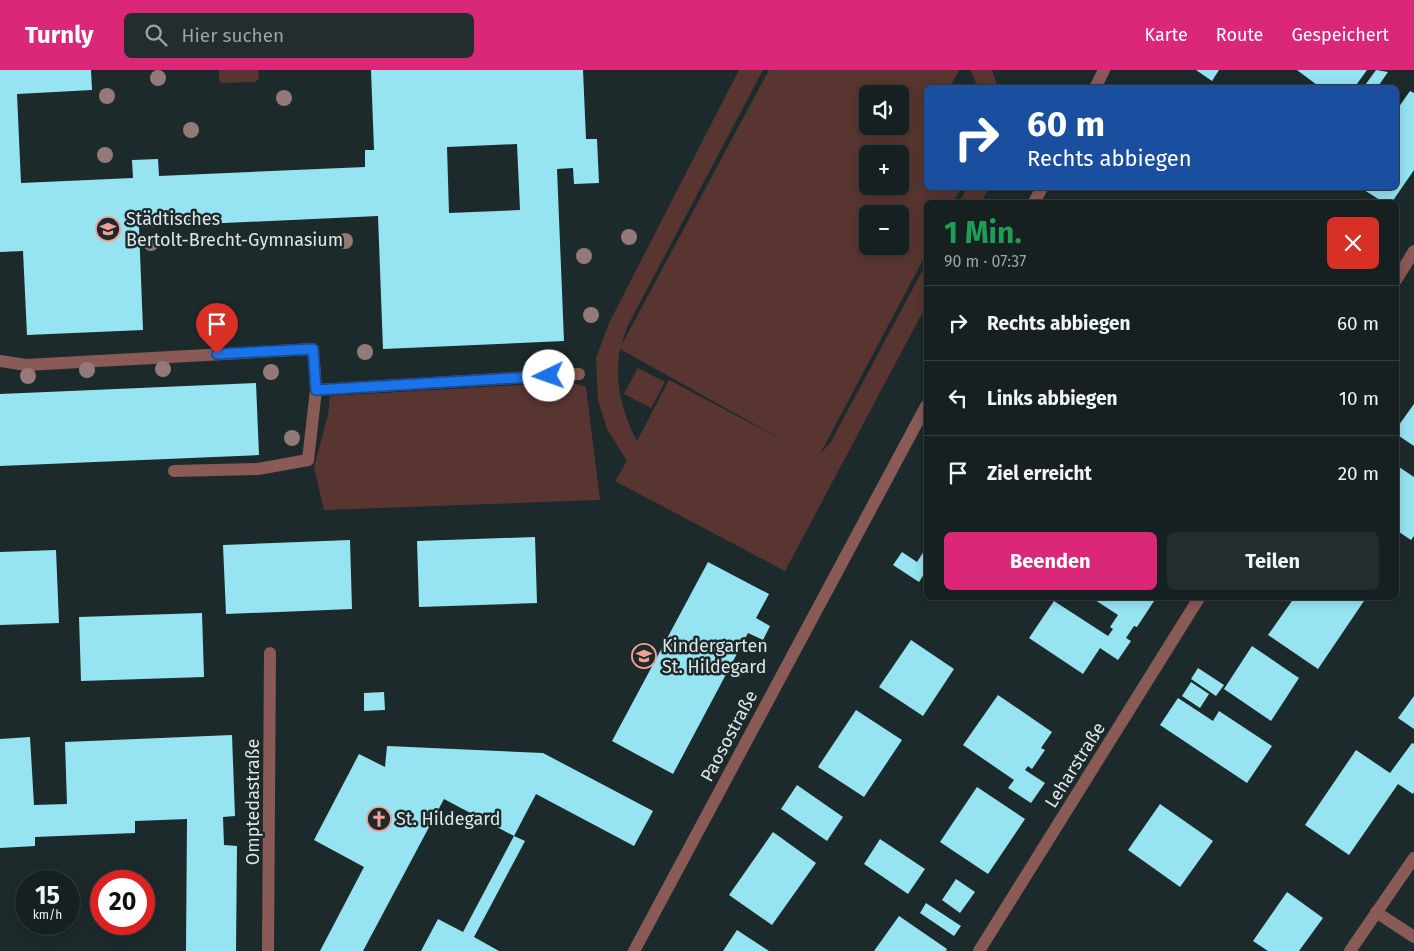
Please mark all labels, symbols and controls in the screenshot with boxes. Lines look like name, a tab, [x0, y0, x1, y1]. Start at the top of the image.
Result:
search box	[124, 13, 474, 58]
text: Turnly	[25, 21, 94, 49]
icon: search	[142, 21, 170, 49]
text: Hier suchen	[182, 24, 284, 47]
text: Karte	[1145, 24, 1188, 46]
text: Route	[1216, 24, 1263, 46]
text: Gespeichert	[1291, 24, 1389, 46]
map controls	[859, 85, 909, 255]
button: sound	[859, 85, 909, 135]
text: 60 m	[1027, 103, 1105, 145]
icon: right	[944, 105, 1009, 170]
button: +	[859, 145, 909, 195]
text: Rechts abbiegen	[1027, 145, 1192, 172]
button: −	[859, 205, 909, 255]
place label: Städtisches Bertolt-Brecht-Gymnasium	[126, 208, 343, 251]
text: 1 Min.	[944, 215, 1022, 251]
school or university icon: Städtisches Bertolt-Brecht-Gymnasium	[95, 216, 121, 242]
button: close	[1327, 217, 1379, 269]
text: 90 m · 07:37	[944, 252, 1026, 271]
pin	[196, 303, 238, 354]
icon: right	[944, 309, 972, 337]
icon: arrive	[203, 310, 231, 338]
text: Rechts abbiegen	[987, 312, 1130, 335]
text: 60 m	[1337, 312, 1379, 335]
position arrow	[522, 349, 574, 401]
icon: left	[944, 384, 972, 412]
text: Links abbiegen	[987, 387, 1118, 410]
text: 10 m	[1339, 387, 1379, 410]
icon: arrive	[944, 459, 972, 487]
text: Ziel erreicht	[987, 462, 1092, 485]
text: 20 m	[1338, 462, 1379, 485]
button: Beenden	[944, 532, 1157, 590]
button: Teilen	[1167, 532, 1379, 590]
place label: Kindergarten St. Hildegard	[662, 635, 768, 678]
school or university icon: Kindergarten St. Hildegard	[631, 643, 657, 669]
street label: Paosostraße	[696, 687, 762, 785]
street label: Leharstraße	[1040, 718, 1110, 812]
street label: Omptedastraße	[242, 739, 264, 865]
church icon: St. Hildegard	[366, 806, 392, 832]
place label: St. Hildegard	[396, 808, 501, 830]
speed limit sign: 20	[90, 870, 155, 935]
text: 15	[35, 881, 60, 911]
text: km/h	[33, 908, 62, 922]

